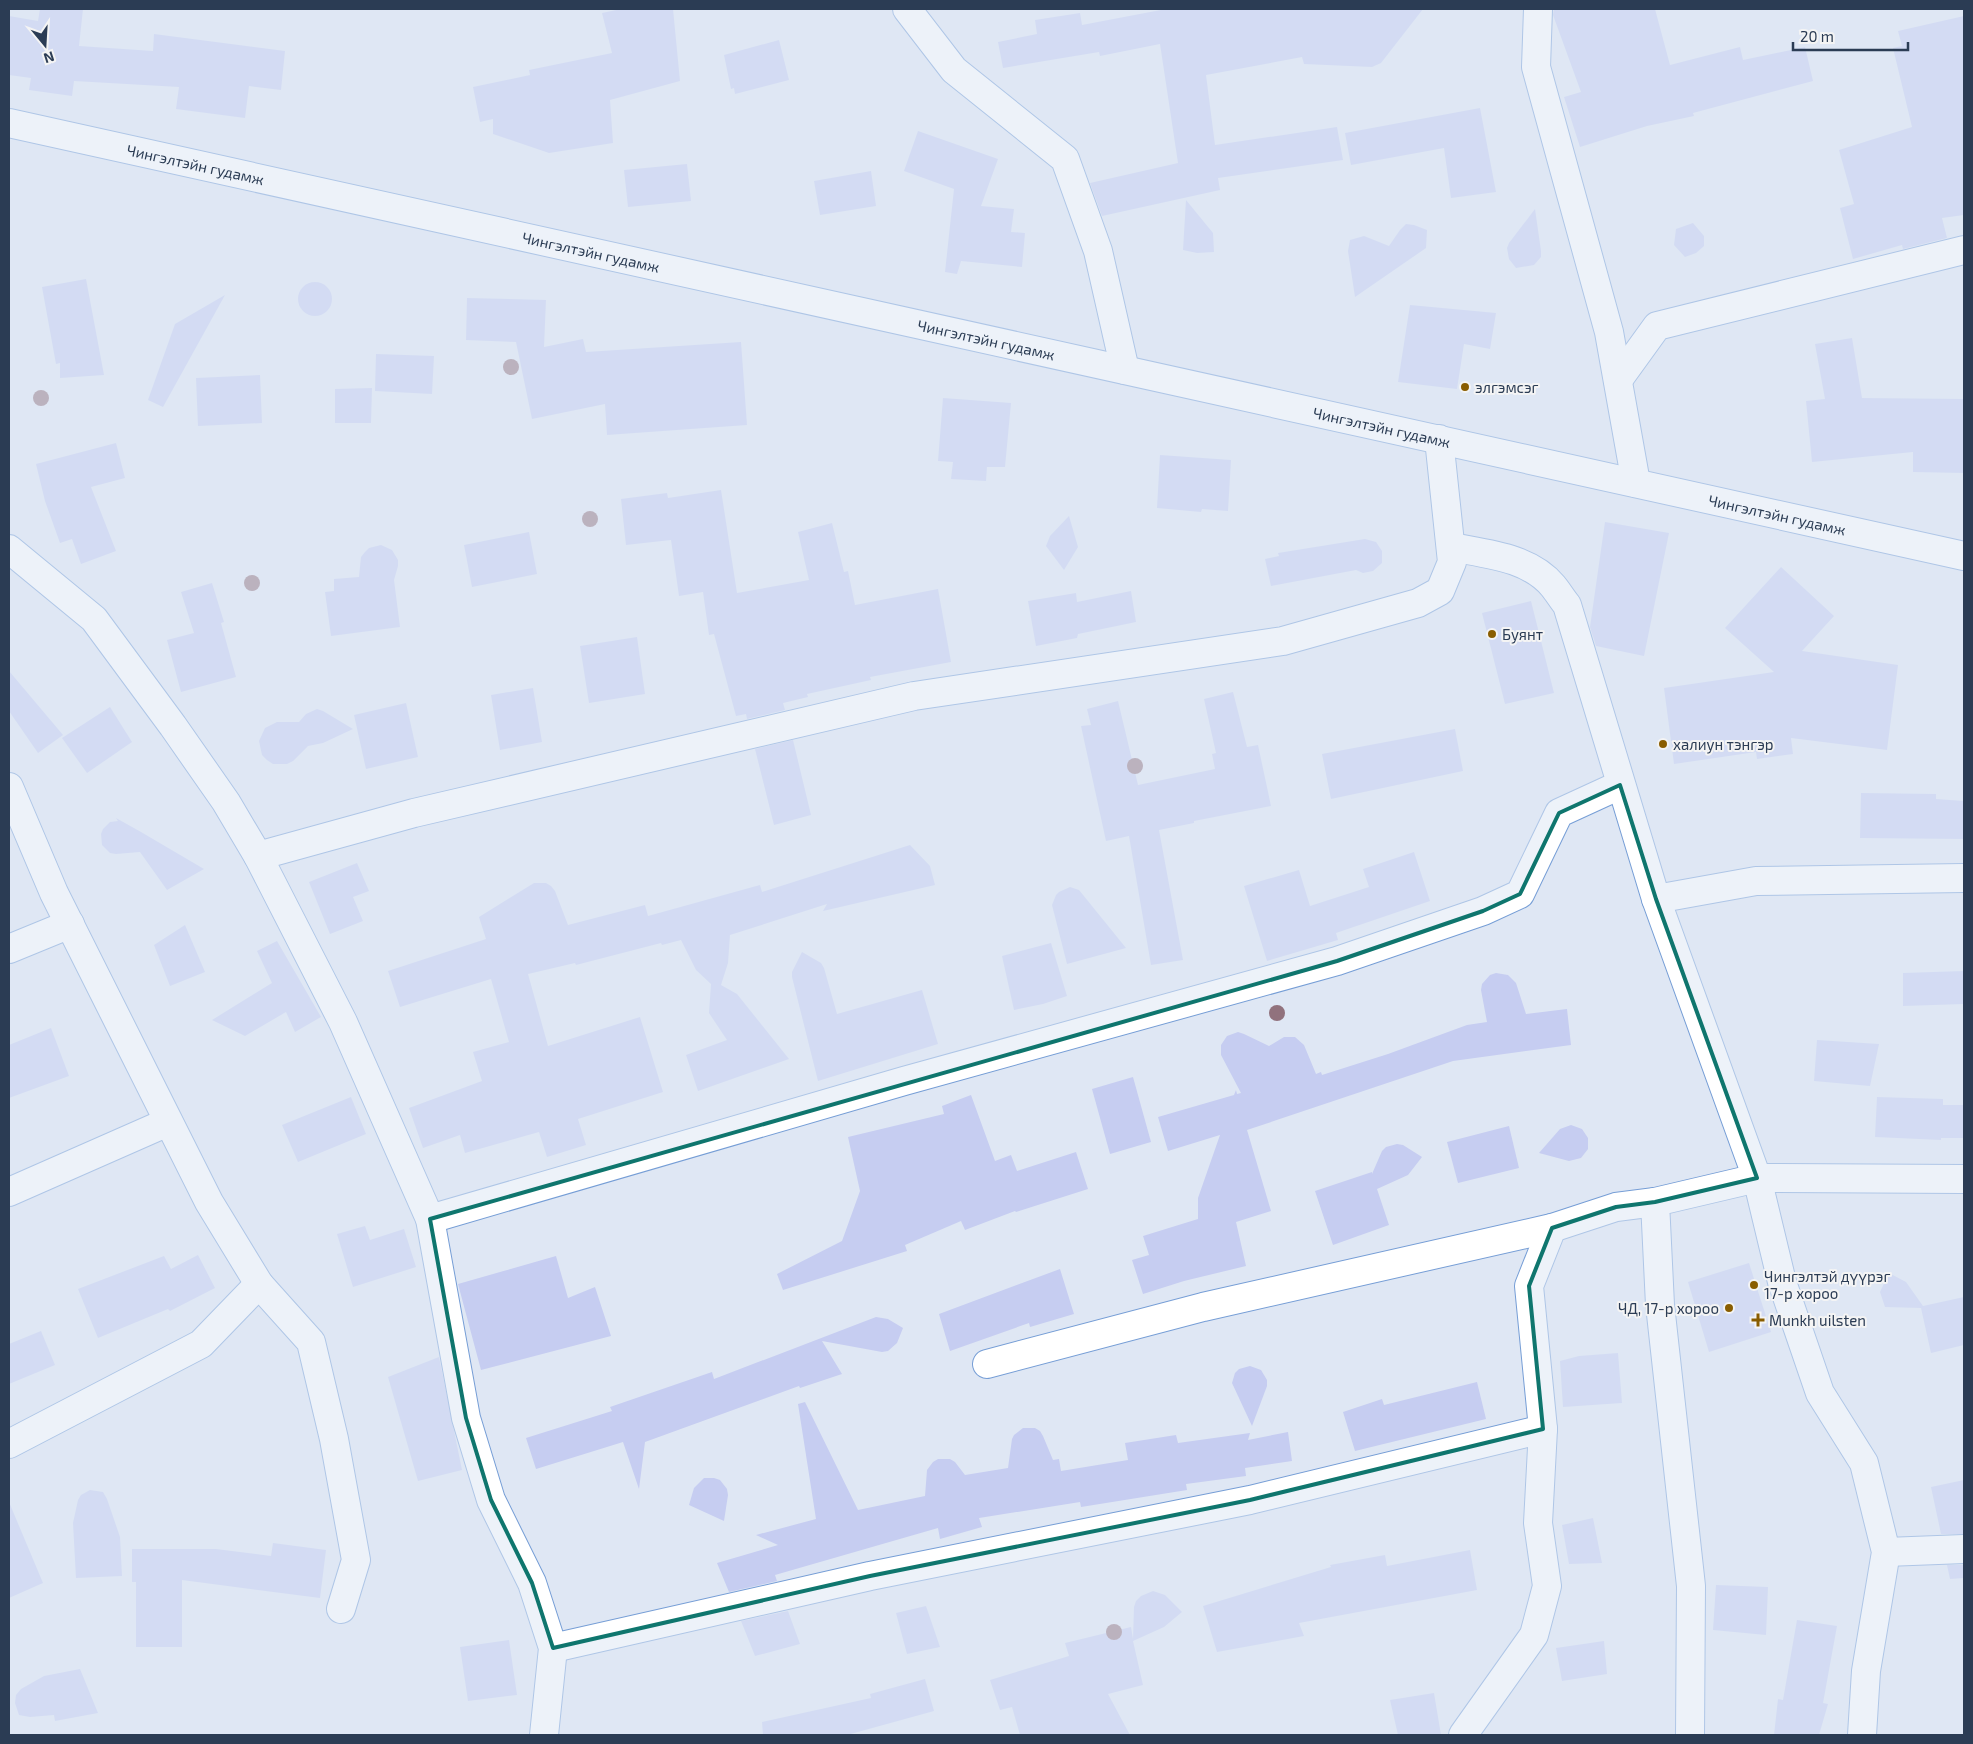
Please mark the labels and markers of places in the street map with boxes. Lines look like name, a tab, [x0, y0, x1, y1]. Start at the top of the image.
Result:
place label: элгэмсэг	[1475, 378, 1539, 396]
marker: элгэмсэг	[1459, 381, 1471, 393]
place label: Буянт	[1502, 625, 1543, 644]
marker: Буянт	[1486, 628, 1498, 640]
place label: халиун тэнгэр	[1673, 735, 1773, 754]
marker: халиун тэнгэр	[1657, 738, 1669, 750]
place label: Чингэлтэй дүүрэг 17-р хороо	[1764, 1267, 1890, 1302]
marker: Чингэлтэй дүүрэг 17-р хороо	[1748, 1279, 1760, 1291]
place label: ЧД, 17-р хороо	[1618, 1299, 1719, 1317]
marker: ЧД, 17-р хороо	[1723, 1302, 1735, 1314]
place label: Munkh uilsten	[1769, 1311, 1866, 1329]
marker: Munkh uilsten	[1751, 1313, 1765, 1327]

